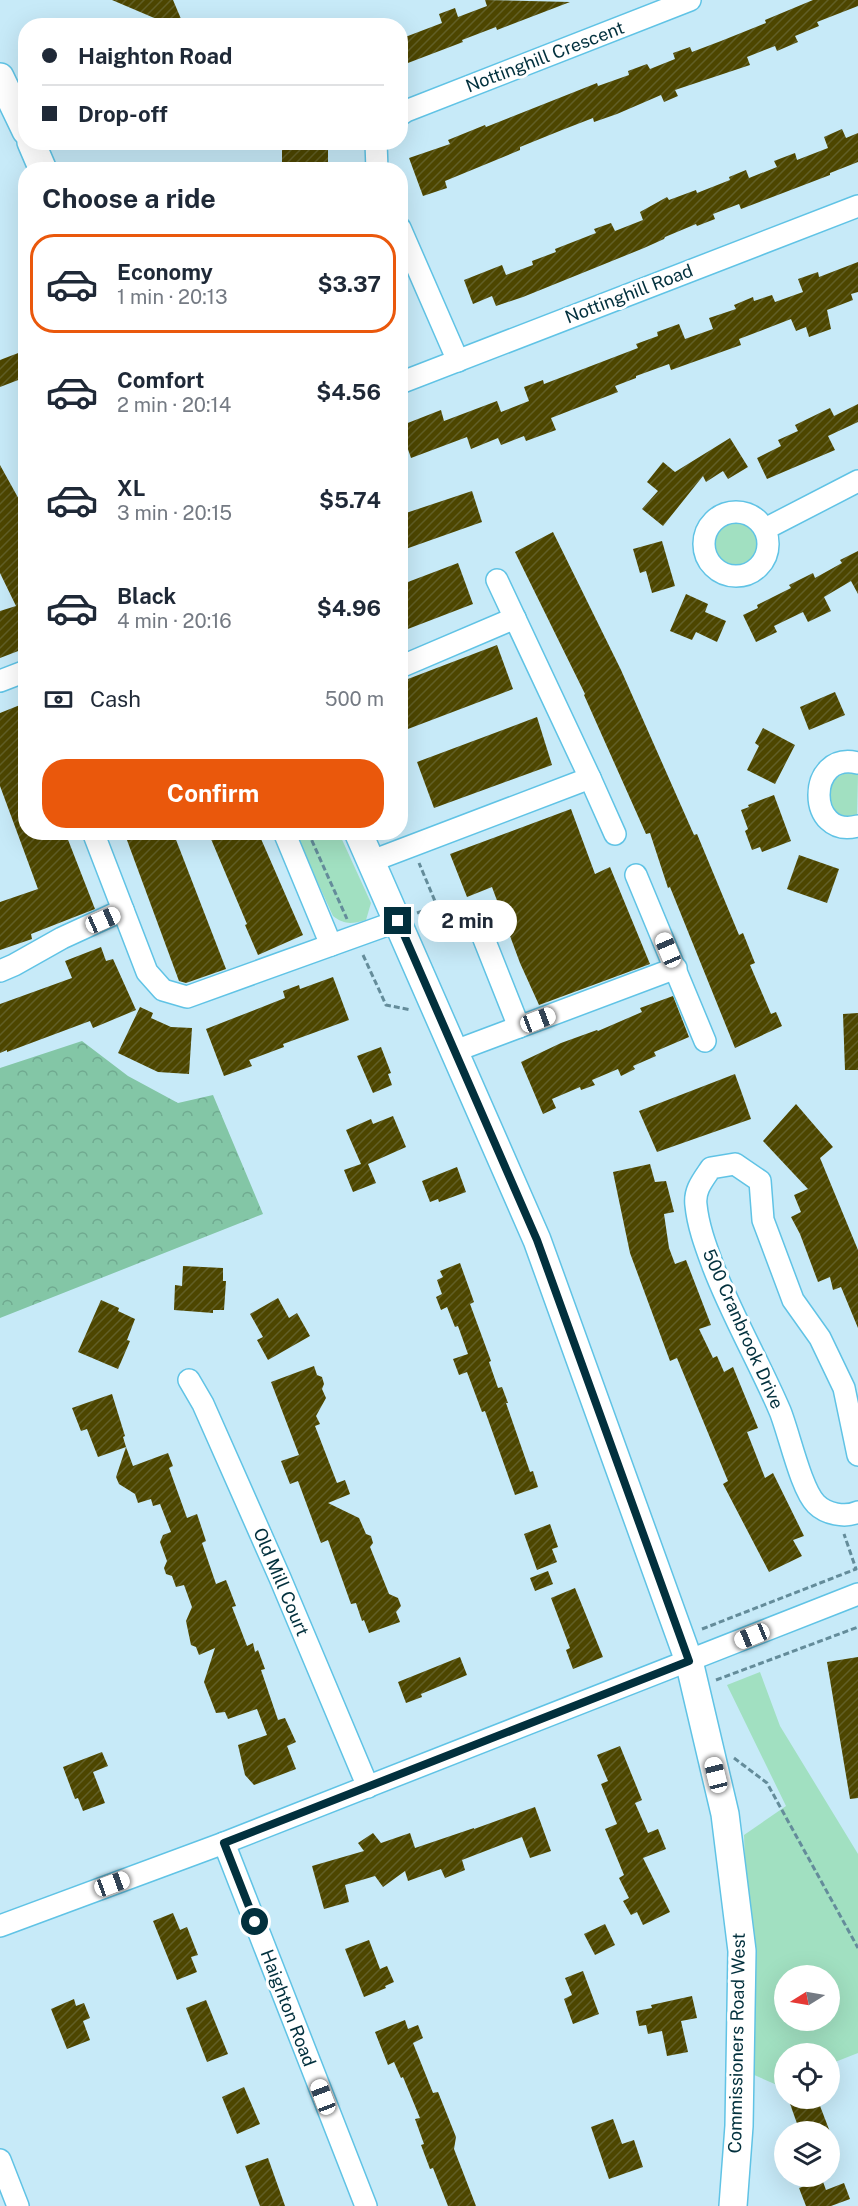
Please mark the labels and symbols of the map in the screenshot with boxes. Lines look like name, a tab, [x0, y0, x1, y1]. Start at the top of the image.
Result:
street label: Nottinghill Crescent	[463, 17, 627, 96]
street label: Nottinghill Road	[562, 260, 696, 328]
callout: 2 min	[419, 900, 518, 942]
car	[83, 904, 123, 936]
route end	[384, 907, 411, 934]
car	[653, 930, 683, 970]
car	[518, 1005, 558, 1035]
street label: 500 Cranbrook Drive	[699, 1246, 788, 1412]
street label: Old Mill Court	[249, 1524, 314, 1639]
car	[732, 1621, 772, 1651]
car	[703, 1755, 729, 1795]
car	[92, 1869, 132, 1899]
route start	[241, 1908, 268, 1935]
street label: Commissioners Road West	[724, 1932, 749, 2154]
street label: Haighton Road	[257, 1946, 320, 2069]
north arrow	[774, 1965, 840, 2031]
car	[308, 2077, 338, 2117]

